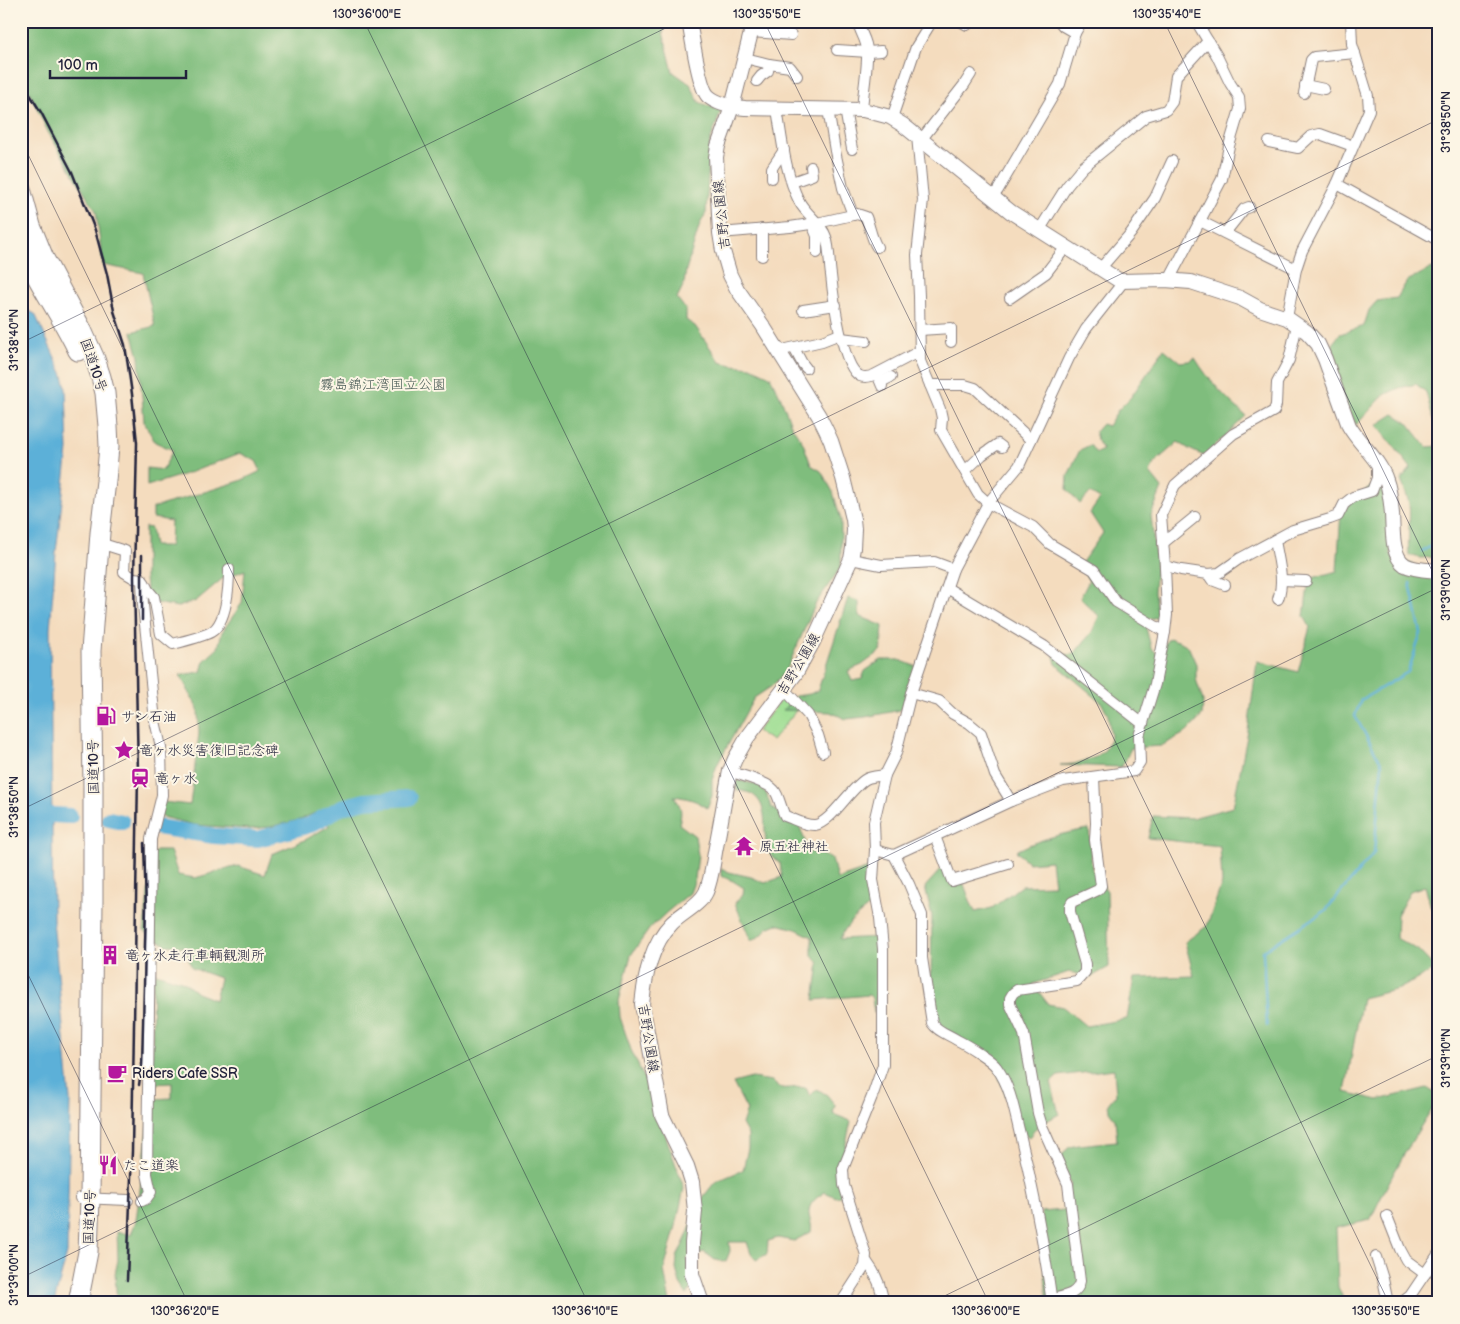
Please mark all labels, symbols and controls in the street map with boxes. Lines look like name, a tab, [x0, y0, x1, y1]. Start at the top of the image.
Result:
text: 130°36'00"E	[333, 7, 401, 22]
text: 130°35'50"E	[733, 7, 801, 22]
text: 130°35'40"E	[1133, 7, 1201, 22]
scale bar	[50, 48, 186, 80]
text: 100 m	[58, 56, 98, 75]
text: 31°38'50"N	[1439, 91, 1454, 153]
street label: 吉野公園線	[709, 179, 734, 251]
text: 31°38'40"N	[7, 309, 22, 371]
street label: 国道10号	[76, 336, 111, 394]
park label: 霧島錦江湾国立公園	[320, 376, 446, 393]
text: 31°39'00"N	[1439, 559, 1454, 621]
street label: 吉野公園線	[773, 630, 824, 699]
fuel station icon: サン石油	[95, 705, 117, 727]
place label: サン石油	[121, 708, 177, 725]
street label: 国道10号	[85, 739, 102, 795]
place icon: 竜ヶ水災害復旧記念碑	[113, 739, 135, 761]
place label: 竜ヶ水災害復旧記念碑	[139, 742, 279, 759]
station icon: 竜ヶ水	[129, 767, 151, 789]
place label: 竜ヶ水	[155, 770, 197, 787]
text: 31°38'50"N	[7, 776, 22, 838]
temple icon: 原五社神社	[733, 835, 755, 857]
place label: 原五社神社	[759, 838, 829, 855]
building icon: 竜ヶ水走行車輌観測所	[99, 944, 121, 966]
place label: 竜ヶ水走行車輌観測所	[125, 947, 265, 964]
street label: 吉野公園線	[635, 1002, 662, 1074]
text: 31°39'10"N	[1439, 1028, 1454, 1088]
cafe icon: Riders Cafe SSR	[106, 1062, 128, 1084]
place label: Riders Cafe SSR	[132, 1065, 238, 1082]
restaurant icon: たこ道楽	[97, 1154, 119, 1176]
place label: たこ道楽	[123, 1157, 179, 1174]
street label: 国道10号	[80, 1189, 99, 1245]
text: 31°39'00"N	[7, 1244, 22, 1306]
text: 130°36'20"E	[151, 1304, 219, 1319]
text: 130°36'10"E	[552, 1304, 618, 1319]
text: 130°36'00"E	[952, 1304, 1020, 1319]
text: 130°35'50"E	[1352, 1304, 1420, 1319]

